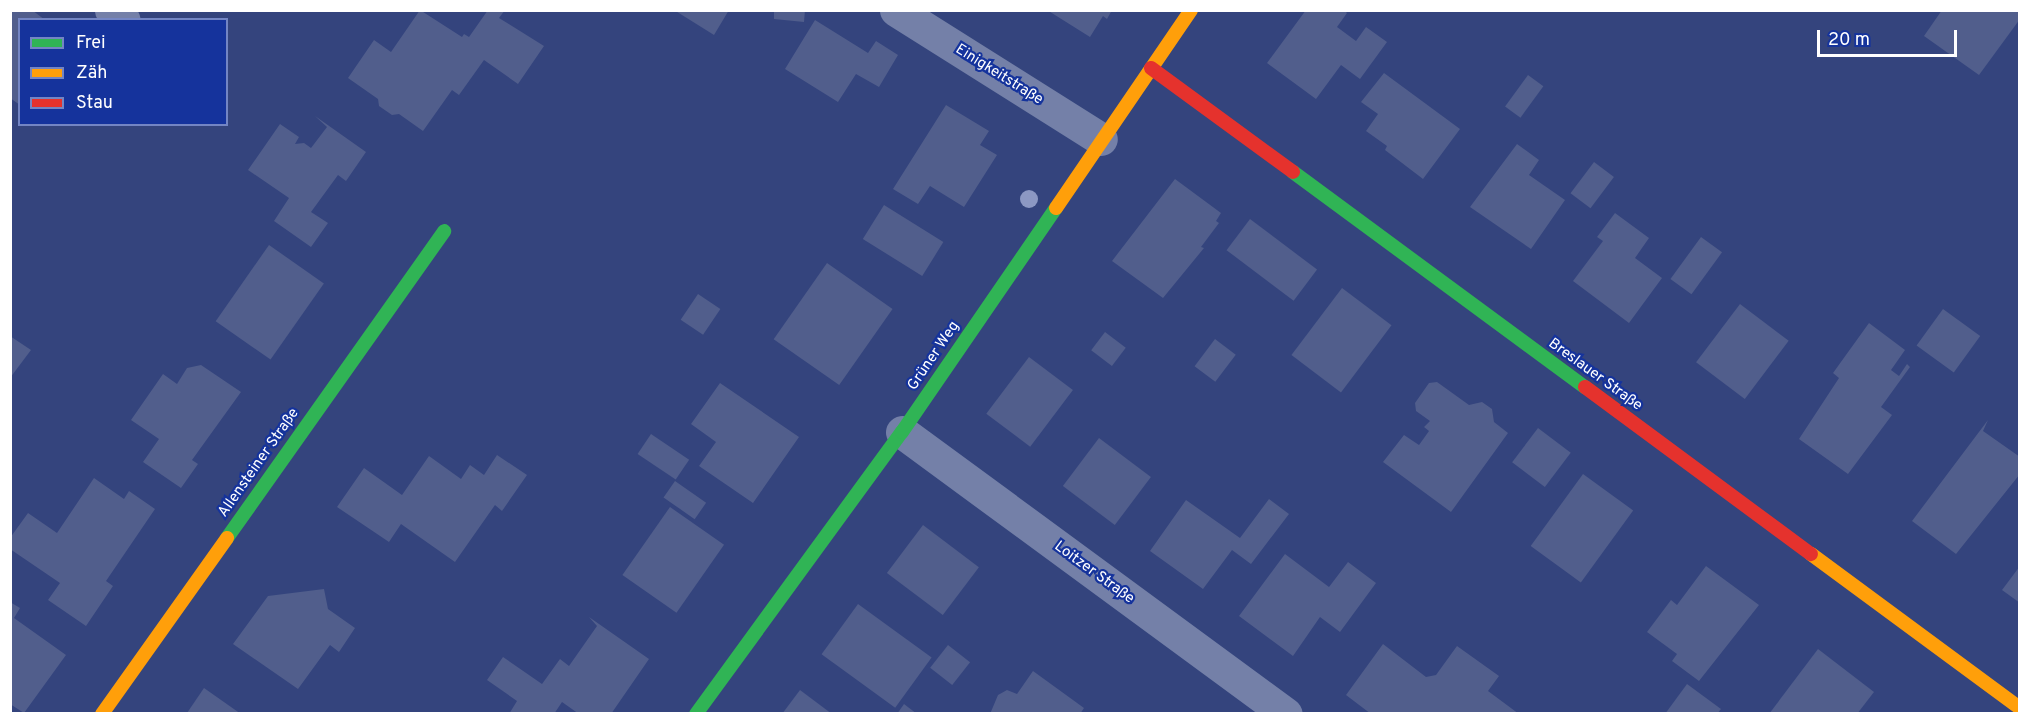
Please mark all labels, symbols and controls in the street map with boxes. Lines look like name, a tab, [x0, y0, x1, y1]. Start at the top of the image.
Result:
legend	[18, 18, 228, 126]
scale bar	[1820, 18, 1960, 56]
text: 20 m	[1828, 29, 1870, 52]
text: Frei	[76, 32, 106, 55]
street label: Einigkeitstraße	[952, 41, 1046, 109]
text: Zäh	[76, 62, 107, 85]
text: Stau	[76, 92, 113, 115]
street label: Grüner Weg	[904, 318, 964, 394]
street label: Breslauer Straße	[1545, 335, 1645, 415]
street label: Allensteiner Straße	[215, 405, 303, 521]
street label: Loitzer Straße	[1050, 538, 1138, 608]

